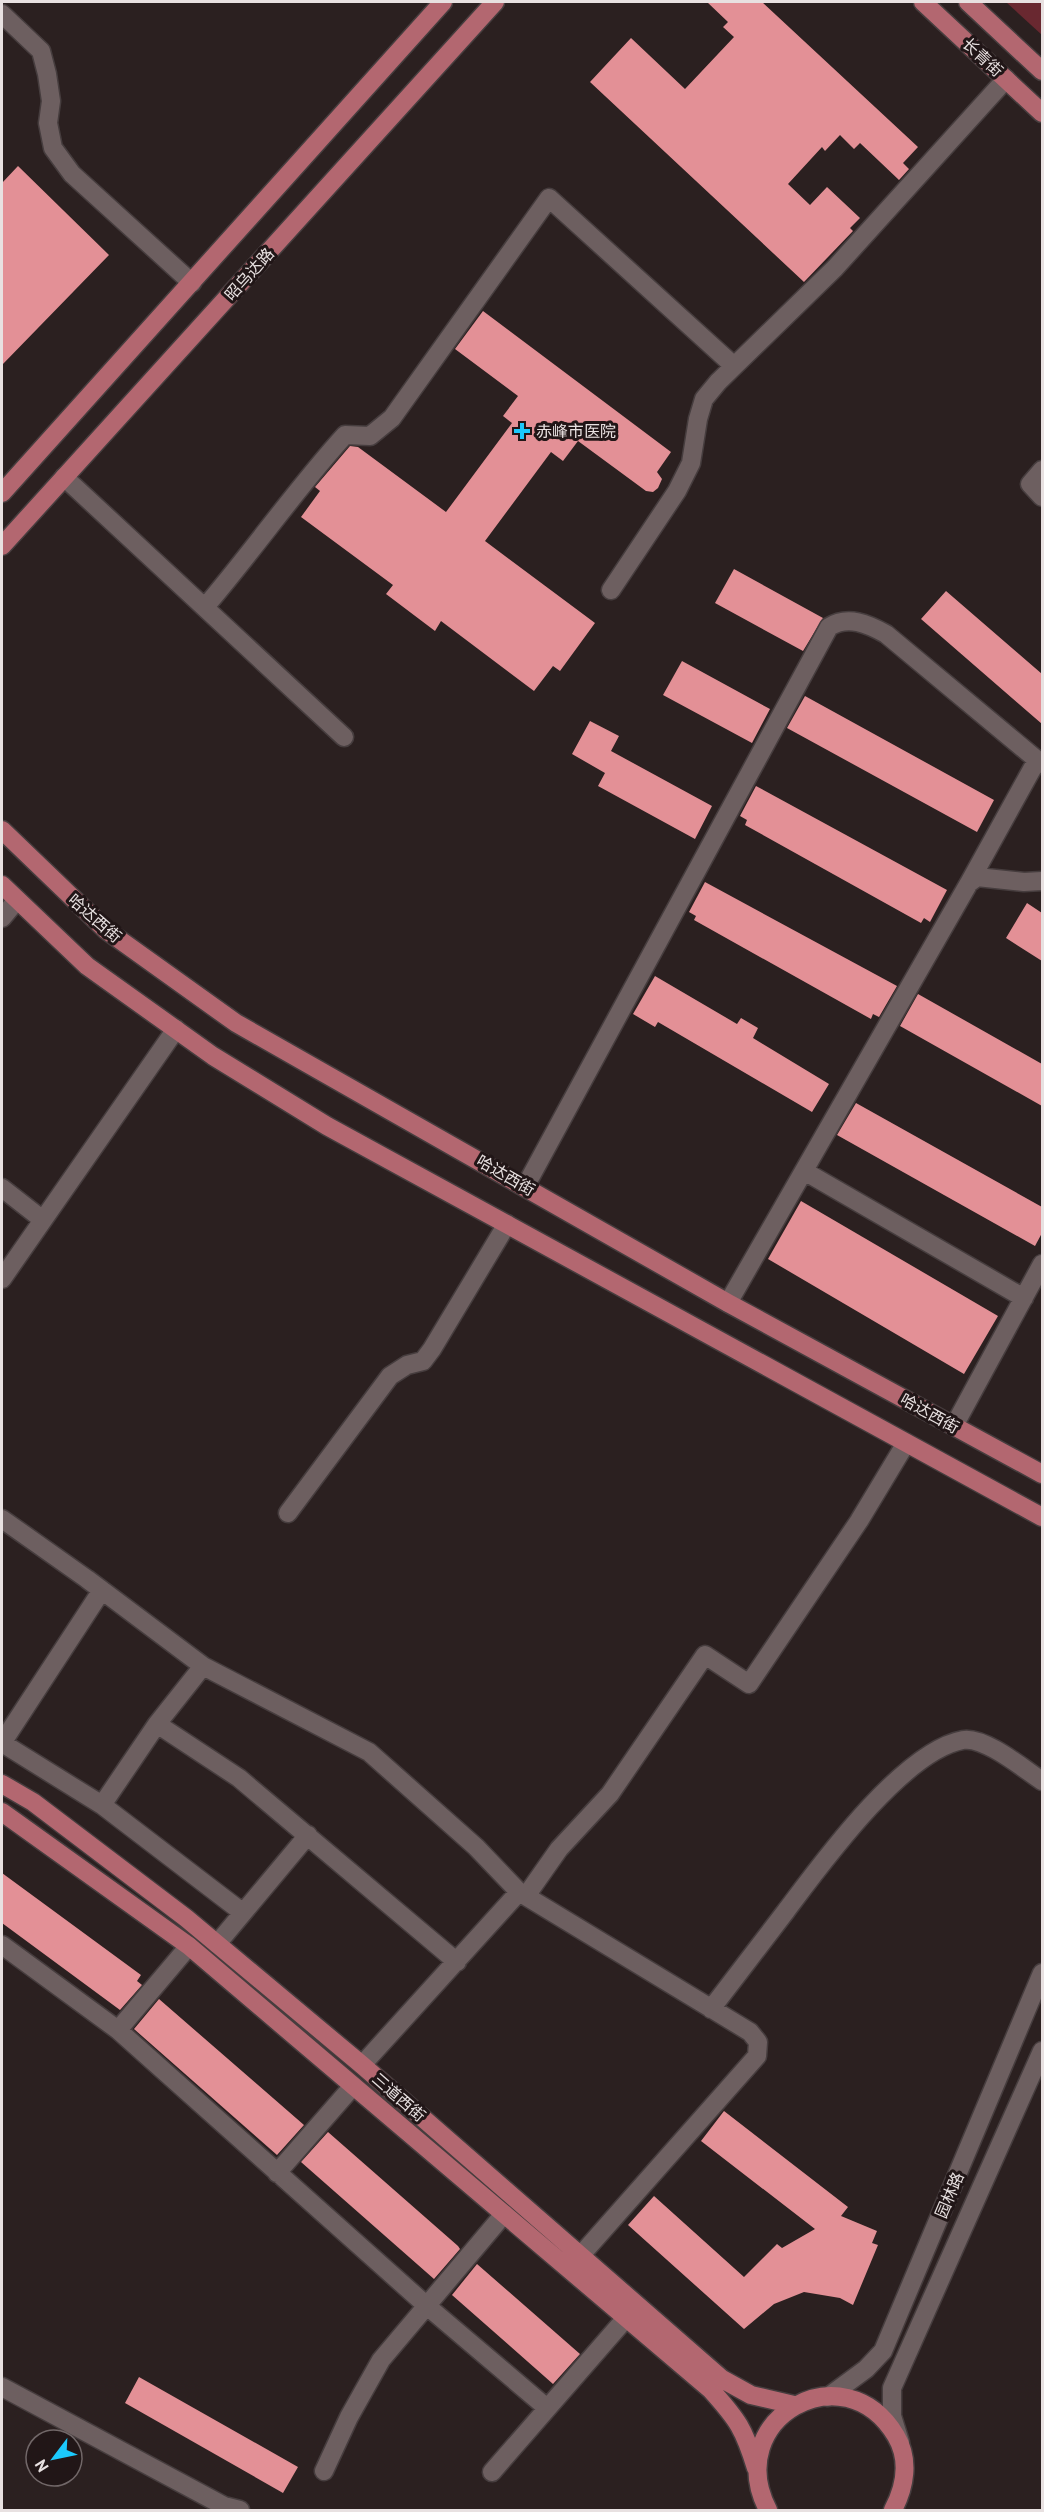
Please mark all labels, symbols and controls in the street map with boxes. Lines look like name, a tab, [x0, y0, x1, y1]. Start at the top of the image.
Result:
street label: 长青街	[959, 33, 1007, 81]
street label: 昭乌达路	[220, 244, 278, 304]
place label: 赤峰市医院	[536, 421, 616, 441]
marker: 赤峰市医院	[513, 422, 531, 440]
street label: 哈达西街	[64, 889, 126, 947]
street label: 哈达西街	[473, 1150, 539, 1200]
street label: 哈达西街	[897, 1389, 963, 1437]
street label: 三道西街	[368, 2068, 430, 2126]
street label: 园林路	[930, 2169, 968, 2221]
north arrow	[24, 2428, 84, 2488]
text: N	[30, 2456, 53, 2476]

